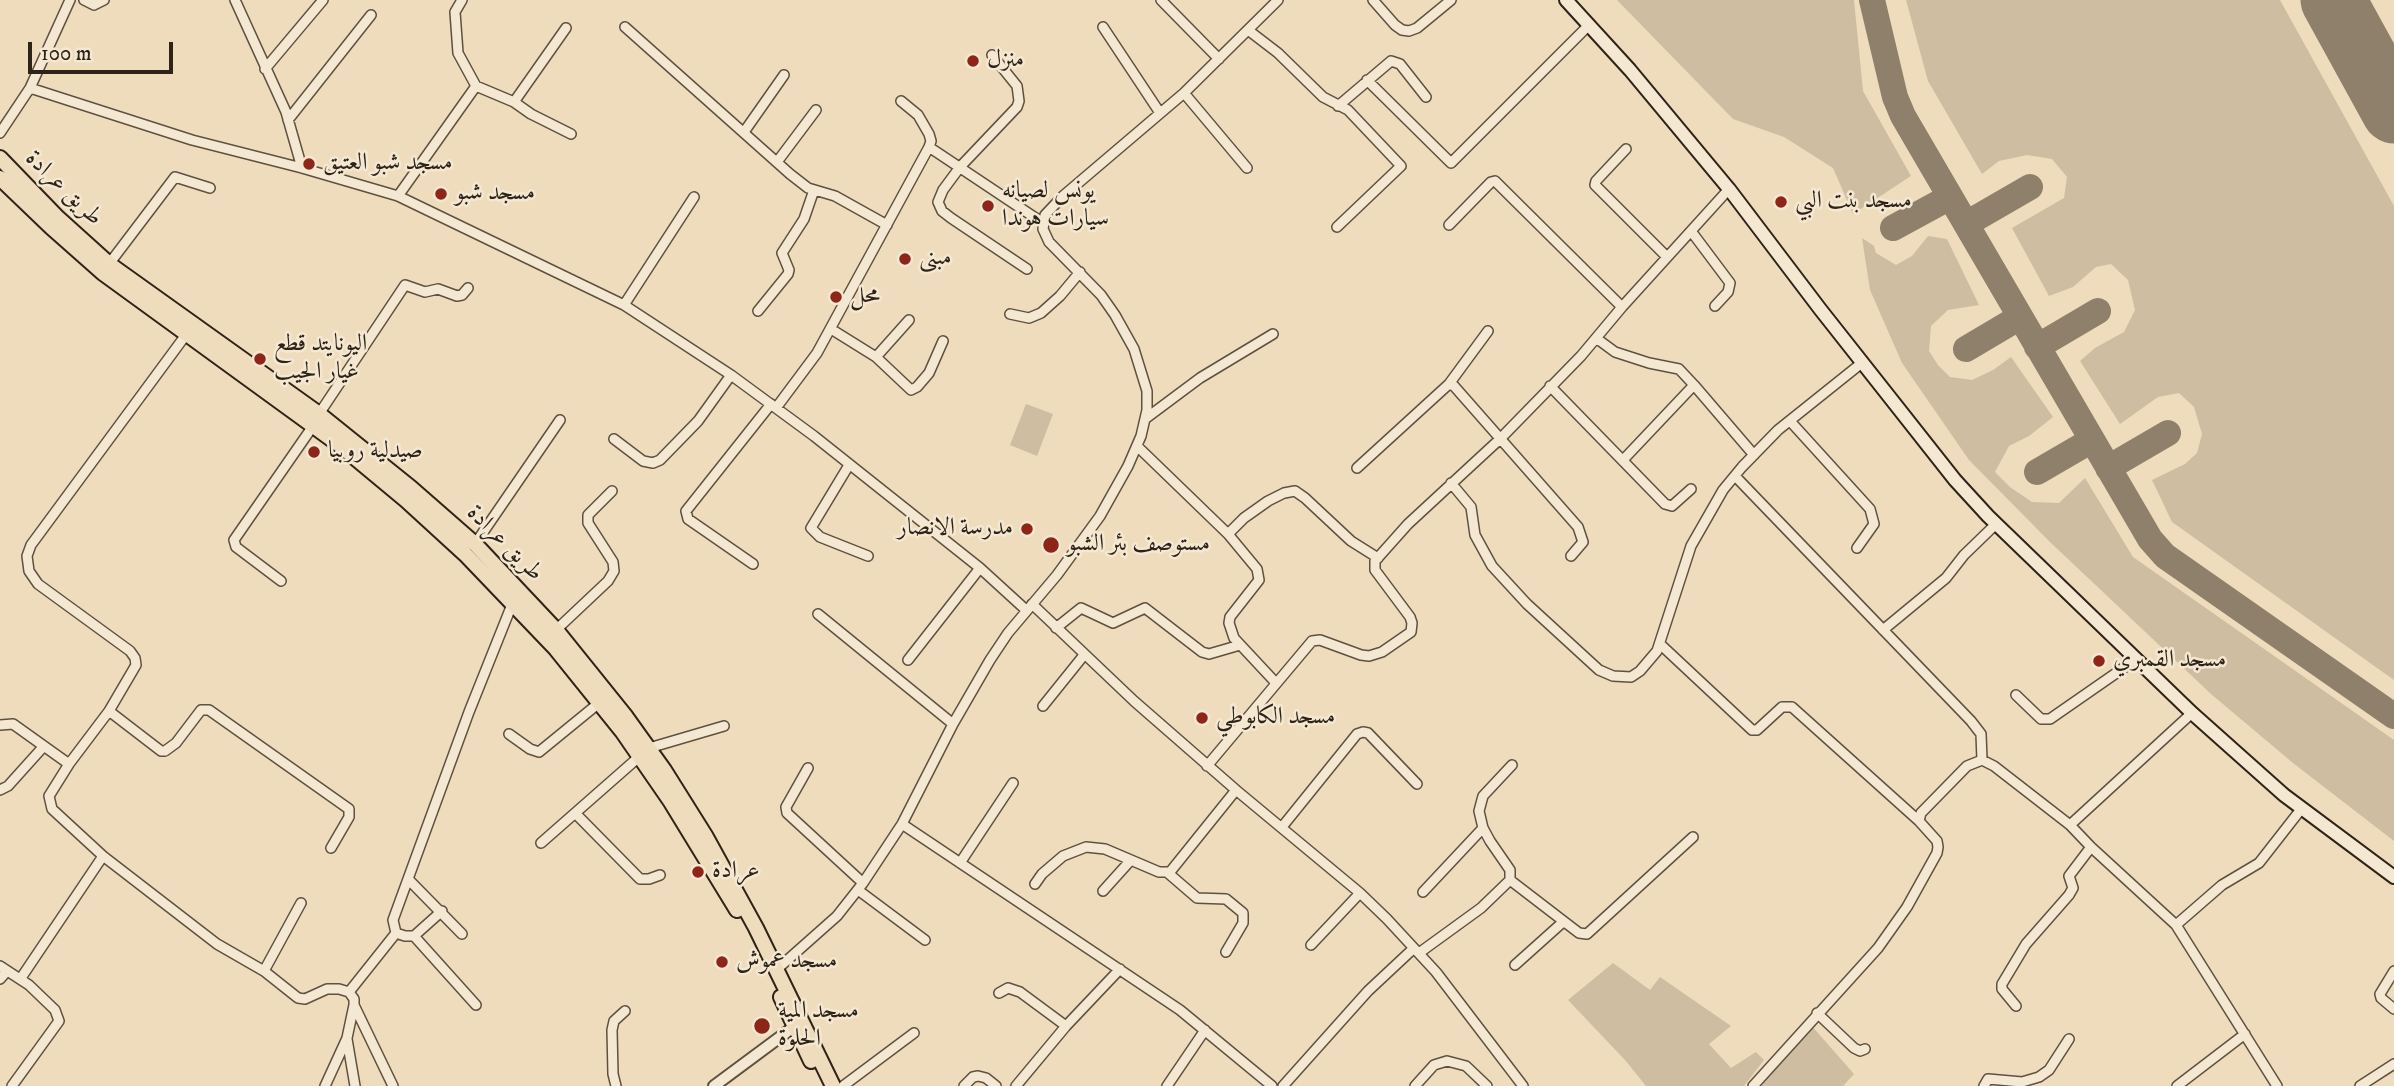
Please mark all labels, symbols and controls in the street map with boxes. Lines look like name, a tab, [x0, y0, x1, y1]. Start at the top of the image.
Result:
scale bar	[32, 28, 177, 72]
text: 100 m	[41, 41, 92, 67]
place label: منزل	[987, 47, 1024, 75]
marker: منزل	[965, 53, 981, 69]
street label: طريق عرادة	[18, 145, 108, 233]
place label: مسجد شبو العتيق	[323, 150, 453, 178]
marker: مسجد شبو العتيق	[301, 156, 317, 172]
place label: يونس لصيانه سيارات هوندا	[1002, 178, 1109, 234]
place label: مسجد شبو	[455, 180, 535, 208]
marker: مسجد شبو	[433, 186, 449, 202]
place label: مسجد بنت البي	[1795, 188, 1912, 216]
marker: مسجد بنت البي	[1773, 194, 1789, 210]
marker: يونس لصيانه سيارات هوندا	[980, 198, 996, 214]
place label: مبنى	[919, 245, 952, 273]
marker: مبنى	[897, 251, 913, 267]
place label: محل	[850, 283, 880, 311]
marker: محل	[828, 289, 844, 305]
place label: اليونايتد قطع غيار الجيب	[274, 331, 367, 387]
marker: اليونايتد قطع غيار الجيب	[252, 351, 268, 367]
place label: صيدلية روبيا	[328, 438, 423, 466]
marker: صيدلية روبيا	[306, 444, 322, 460]
street label: طريق عرادة	[460, 500, 548, 588]
place label: مدرسة الانصار	[897, 515, 1013, 543]
marker: مدرسة الانصار	[1019, 521, 1035, 537]
place label: مستوصف بئر الشبو	[1067, 531, 1210, 559]
marker: مستوصف بئر الشبو	[1041, 535, 1061, 555]
place label: مسجد القمبري	[2113, 647, 2226, 675]
marker: مسجد القمبري	[2091, 653, 2107, 669]
place label: مسجد الكابوطي	[1216, 704, 1335, 732]
marker: مسجد الكابوطي	[1194, 710, 1210, 726]
place label: عرادة	[712, 858, 760, 886]
marker: عرادة	[690, 864, 706, 880]
place label: مسجد عموش	[736, 948, 837, 976]
marker: مسجد عموش	[714, 954, 730, 970]
place label: مسجد المية الحلوة	[778, 998, 859, 1054]
marker: مسجد المية الحلوة	[752, 1016, 772, 1036]

